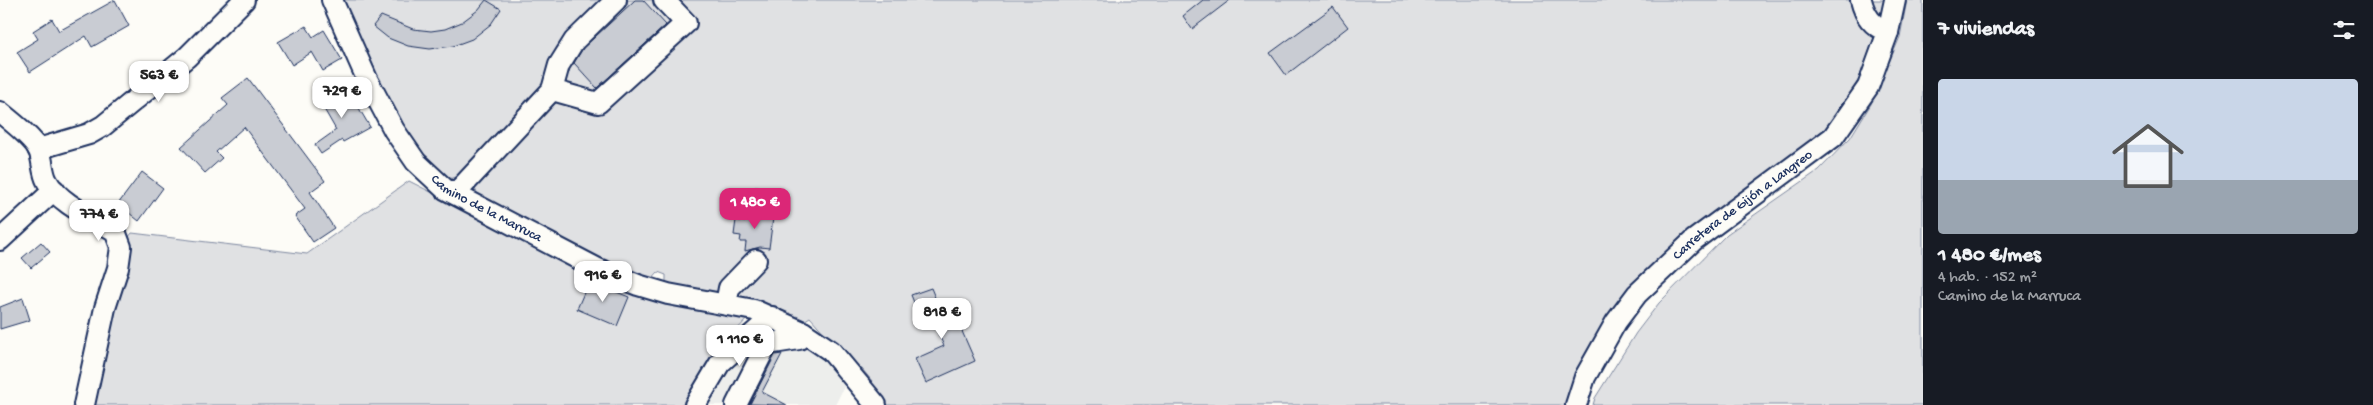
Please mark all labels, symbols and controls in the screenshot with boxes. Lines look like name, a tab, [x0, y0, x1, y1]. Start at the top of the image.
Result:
icon: filters	[2330, 16, 2358, 44]
text: 7 viviendas	[1938, 18, 2034, 43]
pin: 563 €	[124, 61, 194, 103]
text: 563 €	[140, 67, 178, 86]
pin: 729 €	[307, 76, 377, 119]
text: 729 €	[323, 83, 361, 102]
icon: home	[2103, 111, 2193, 201]
street label: Carretera de Gijón a Langreo	[1669, 146, 1816, 264]
street label: Camino de la Marruca	[427, 171, 546, 247]
pin: 1 480 €	[709, 188, 801, 230]
text: 1 480 €	[731, 194, 779, 213]
pin: 774 €	[64, 200, 134, 242]
text: 774 €	[80, 206, 118, 225]
text: 1 480 €/mes	[1938, 244, 2041, 269]
pin: 916 €	[568, 260, 638, 303]
text: 916 €	[585, 267, 621, 286]
text: 4 hab. · 152 m²	[1938, 269, 2037, 288]
text: Camino de la Marruca	[1938, 288, 2081, 307]
pin: 818 €	[907, 298, 977, 340]
text: 818 €	[923, 304, 961, 323]
pin: 1 110 €	[694, 324, 786, 367]
text: 1 110 €	[717, 331, 763, 350]

